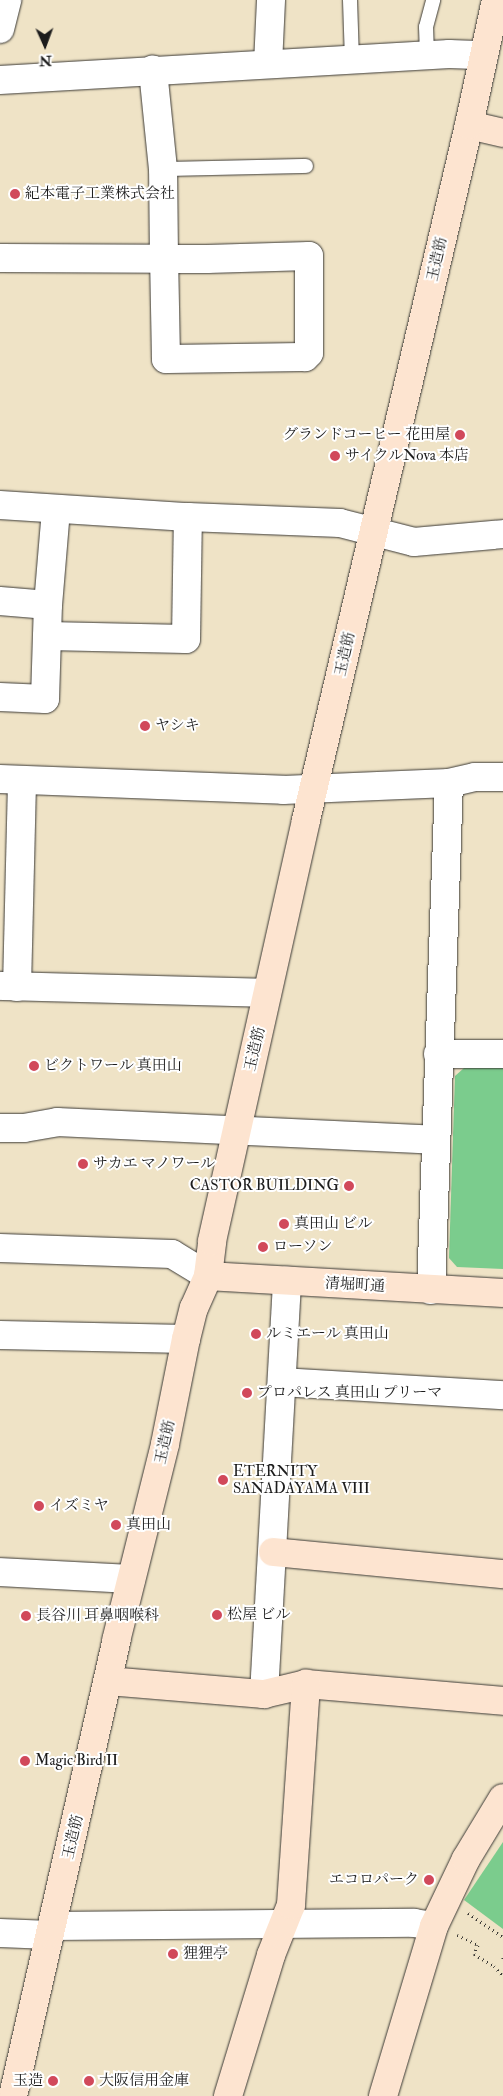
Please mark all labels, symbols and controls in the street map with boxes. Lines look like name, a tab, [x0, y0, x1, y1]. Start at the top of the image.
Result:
north arrow	[20, 20, 70, 70]
text: N	[39, 52, 52, 69]
place label: 紀本電子工業株式会社	[25, 185, 175, 203]
marker: 紀本電子工業株式会社	[9, 188, 21, 200]
street label: 玉造筋	[423, 235, 451, 283]
place label: グランドコーヒー 花田屋	[282, 426, 450, 444]
marker: グランドコーヒー 花田屋	[454, 429, 466, 441]
place label: サイクルNova 本店	[345, 447, 471, 465]
marker: サイクルNova 本店	[329, 450, 341, 462]
street label: 玉造筋	[331, 630, 359, 678]
place label: ヤシキ	[155, 717, 200, 735]
marker: ヤシキ	[139, 720, 151, 732]
street label: 玉造筋	[241, 1025, 269, 1073]
place label: ビクトワール 真田山	[44, 1057, 182, 1075]
marker: ビクトワール 真田山	[28, 1060, 40, 1072]
place label: サカエ マノワール	[93, 1155, 216, 1173]
marker: サカエ マノワール	[77, 1158, 89, 1170]
place label: CASTOR BUILDING	[190, 1177, 339, 1195]
marker: CASTOR BUILDING	[343, 1180, 355, 1192]
place label: 真田山 ビル	[294, 1215, 372, 1233]
marker: 真田山 ビル	[278, 1218, 290, 1230]
place label: ローソン	[273, 1238, 333, 1256]
marker: ローソン	[257, 1241, 269, 1253]
street label: 清堀町通	[325, 1274, 385, 1296]
place label: ルミエール 真田山	[266, 1325, 389, 1343]
marker: ルミエール 真田山	[250, 1328, 262, 1340]
place label: プロパレス 真田山 プリーマ	[257, 1384, 443, 1402]
marker: プロパレス 真田山 プリーマ	[241, 1387, 253, 1399]
street label: 玉造筋	[151, 1418, 179, 1466]
place label: ETERNITY SANADAYAMA VIII	[233, 1462, 370, 1497]
marker: ETERNITY SANADAYAMA VIII	[217, 1474, 229, 1486]
place label: イズミヤ	[49, 1497, 109, 1515]
marker: イズミヤ	[33, 1500, 45, 1512]
place label: 真田山	[126, 1516, 171, 1534]
marker: 真田山	[110, 1519, 122, 1531]
place label: 松屋 ビル	[227, 1606, 290, 1624]
place label: 長谷川 耳鼻咽喉科	[36, 1607, 159, 1625]
marker: 松屋 ビル	[211, 1609, 223, 1621]
marker: 長谷川 耳鼻咽喉科	[20, 1610, 32, 1622]
place label: Magic Bird II	[35, 1752, 118, 1770]
marker: Magic Bird II	[19, 1755, 31, 1767]
street label: 玉造筋	[59, 1813, 87, 1861]
place label: エコロパーク	[329, 1871, 419, 1889]
marker: エコロパーク	[423, 1874, 435, 1886]
place label: 狸狸亭	[183, 1945, 228, 1963]
marker: 狸狸亭	[167, 1948, 179, 1960]
place label: 玉造	[13, 2072, 43, 2090]
place label: 大阪信用金庫	[99, 2072, 189, 2090]
marker: 玉造	[47, 2075, 59, 2087]
marker: 大阪信用金庫	[83, 2075, 95, 2087]

